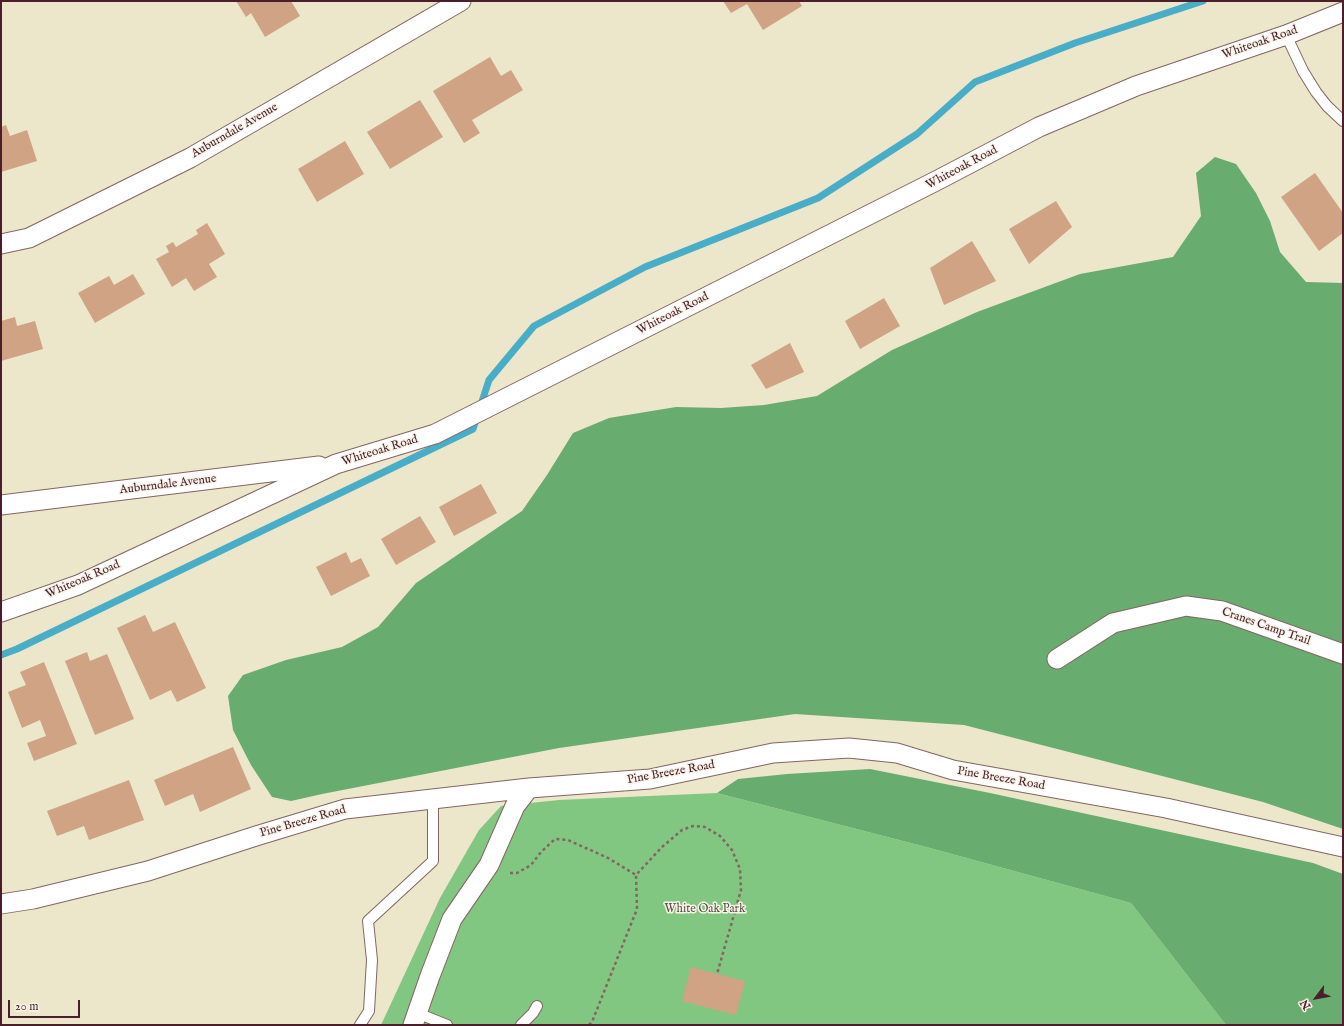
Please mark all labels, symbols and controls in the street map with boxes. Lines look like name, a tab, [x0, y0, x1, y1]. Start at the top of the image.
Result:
street label: Whiteoak Road	[1220, 23, 1300, 63]
street label: Auburndale Avenue	[189, 100, 281, 162]
street label: Whiteoak Road	[924, 143, 1000, 193]
street label: Whiteoak Road	[635, 290, 711, 338]
street label: Whiteoak Road	[340, 433, 420, 469]
street label: Auburndale Avenue	[119, 472, 217, 498]
street label: Whiteoak Road	[44, 558, 122, 602]
street label: Cranes Camp Trail	[1220, 605, 1312, 649]
street label: Pine Breeze Road	[626, 758, 716, 788]
street label: Pine Breeze Road	[956, 764, 1046, 794]
street label: Pine Breeze Road	[258, 803, 348, 841]
park label: White Oak Park	[665, 903, 745, 917]
north arrow	[1296, 978, 1336, 1018]
scale bar	[10, 992, 82, 1018]
text: N	[1297, 997, 1314, 1012]
text: 20 m	[15, 999, 38, 1014]

